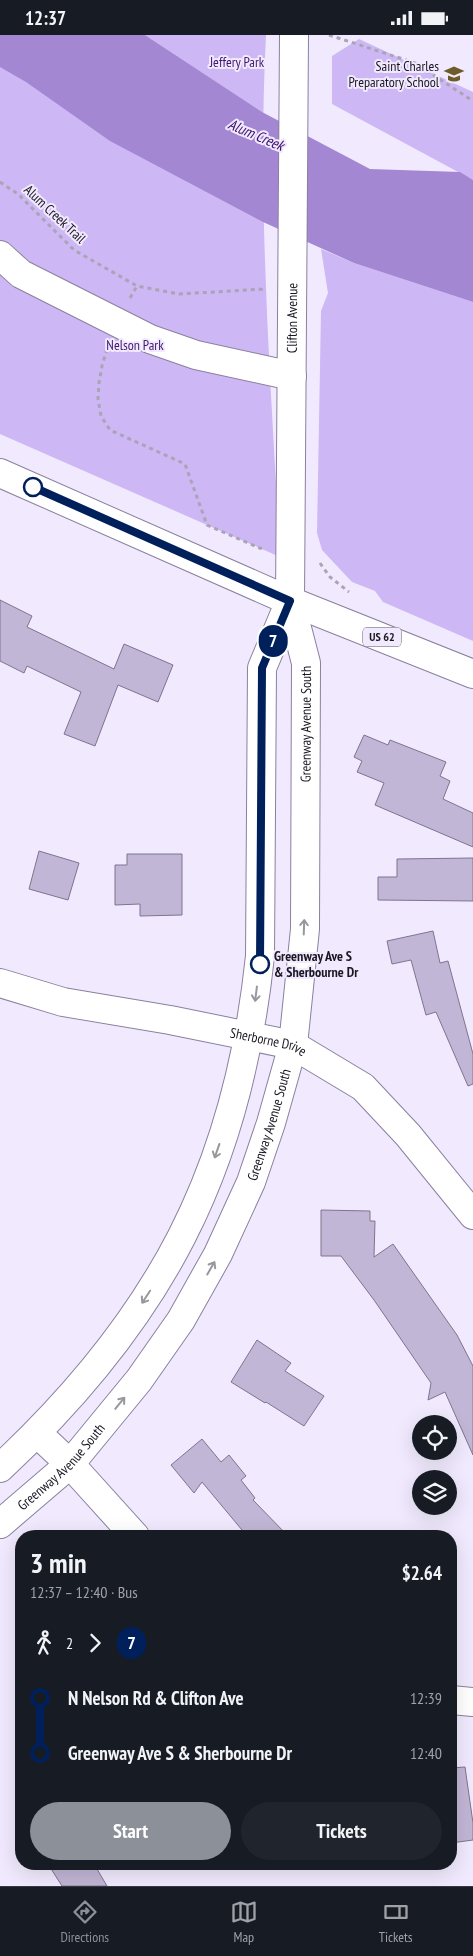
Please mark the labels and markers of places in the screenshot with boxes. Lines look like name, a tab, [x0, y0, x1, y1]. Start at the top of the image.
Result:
place label: Saint Charles Preparatory School	[348, 57, 440, 91]
school or university icon: Saint Charles Preparatory School	[443, 63, 465, 85]
unlabelled marker	[23, 477, 43, 497]
place label: Greenway Ave S & Sherbourne Dr	[274, 947, 359, 981]
marker: Greenway Ave S & Sherbourne Dr	[250, 954, 270, 974]

